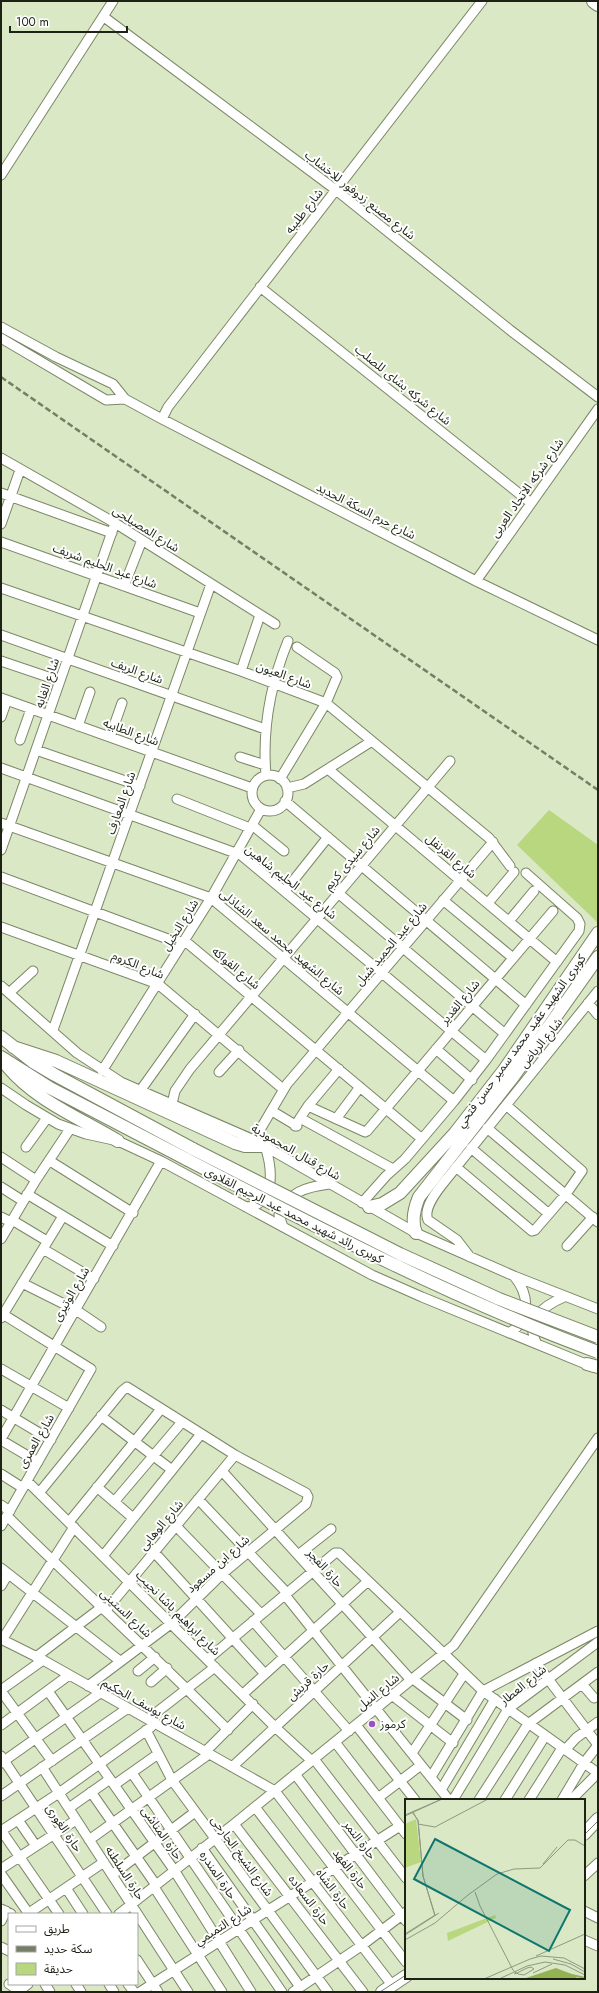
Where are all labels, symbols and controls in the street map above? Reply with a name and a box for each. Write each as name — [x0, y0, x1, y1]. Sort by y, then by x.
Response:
scale bar — [10, 8, 127, 34]
text: 100 m — [16, 13, 49, 31]
street label: شارع مصنع زدوفور للاخشاب — [301, 146, 419, 244]
street label: شارع طليبه — [281, 185, 327, 237]
street label: شارع شركه بشاى للصلب — [351, 340, 455, 430]
street label: شارع شركه الاتحاد العربى — [486, 435, 568, 541]
street label: شارع حرم السكة الحديد — [313, 478, 419, 544]
street label: شارع المصيلحى — [109, 501, 183, 557]
street label: شارع عبد الحليم شريف — [50, 539, 160, 593]
street label: شارع الريف — [108, 653, 166, 689]
street label: شارع الغابه — [30, 656, 64, 710]
street label: شارع العيون — [254, 657, 314, 693]
street label: شارع الطابيه — [100, 714, 162, 750]
street label: شارع المعارف — [102, 769, 140, 837]
street label: شارع سيدى كريم — [320, 822, 384, 894]
street label: شارع القرنفل — [422, 829, 480, 883]
street label: شارع عبد الحليم شاهين — [241, 840, 341, 924]
street label: شارع الشهيد محمد سعد الشاذلى — [216, 884, 348, 1000]
street label: شارع النخيل — [157, 896, 203, 954]
street label: شارع عبد الحميد شبل — [351, 898, 431, 990]
street label: شارع الفواكه — [208, 942, 264, 994]
street label: شارع الكروم — [109, 946, 167, 984]
street label: كوبرى الشهيد عقيد محمد سمير حسن فتحي — [452, 950, 591, 1132]
street label: شارع الغدير — [435, 976, 484, 1029]
street label: شارع الرياض — [515, 1014, 567, 1072]
street label: شارع قنال المحمودية — [248, 1119, 344, 1185]
street label: كوبرى رائد شهيد محمد عبد الرحيم القلاوى — [202, 1162, 387, 1268]
street label: شارع الوتيرى — [48, 1263, 94, 1325]
street label: شارع العمرى — [13, 1411, 59, 1471]
street label: شارع الوهابى — [134, 1496, 188, 1554]
street label: شارع ابن مسعود — [182, 1531, 254, 1597]
street label: حارة الفجر — [302, 1544, 348, 1592]
street label: شارع ابراهيم باشا نجيب — [131, 1566, 225, 1660]
street label: شارع الستينى — [96, 1584, 156, 1642]
street label: حارة قريش — [283, 1657, 333, 1705]
street label: شارع العطار — [495, 1660, 550, 1710]
street label: شارع النيل — [353, 1669, 403, 1715]
street label: شارع يوسف الحكيم — [99, 1673, 189, 1735]
place label: كرموز — [379, 1715, 407, 1733]
marker: كرموز — [367, 1719, 377, 1729]
inset map — [405, 1799, 585, 1979]
street label: حارة الغورى — [41, 1800, 87, 1856]
street label: حارة المناشى — [137, 1803, 187, 1863]
street label: شارع الشيخ الجارحى — [207, 1812, 277, 1900]
street label: حارة النمر — [339, 1816, 381, 1863]
street label: حارة السلطنه — [101, 1842, 149, 1904]
street label: حارة الفهد — [328, 1845, 372, 1893]
street label: حارة المندره — [195, 1847, 241, 1903]
street label: حارة الشاه — [312, 1865, 354, 1913]
street label: حارة السعاده — [284, 1871, 334, 1929]
street label: شارع التميمي — [191, 1900, 255, 1951]
legend — [8, 1913, 138, 1985]
text: طريق — [44, 1920, 70, 1938]
text: سكة حديد — [44, 1940, 92, 1958]
text: حديقة — [44, 1960, 73, 1978]

